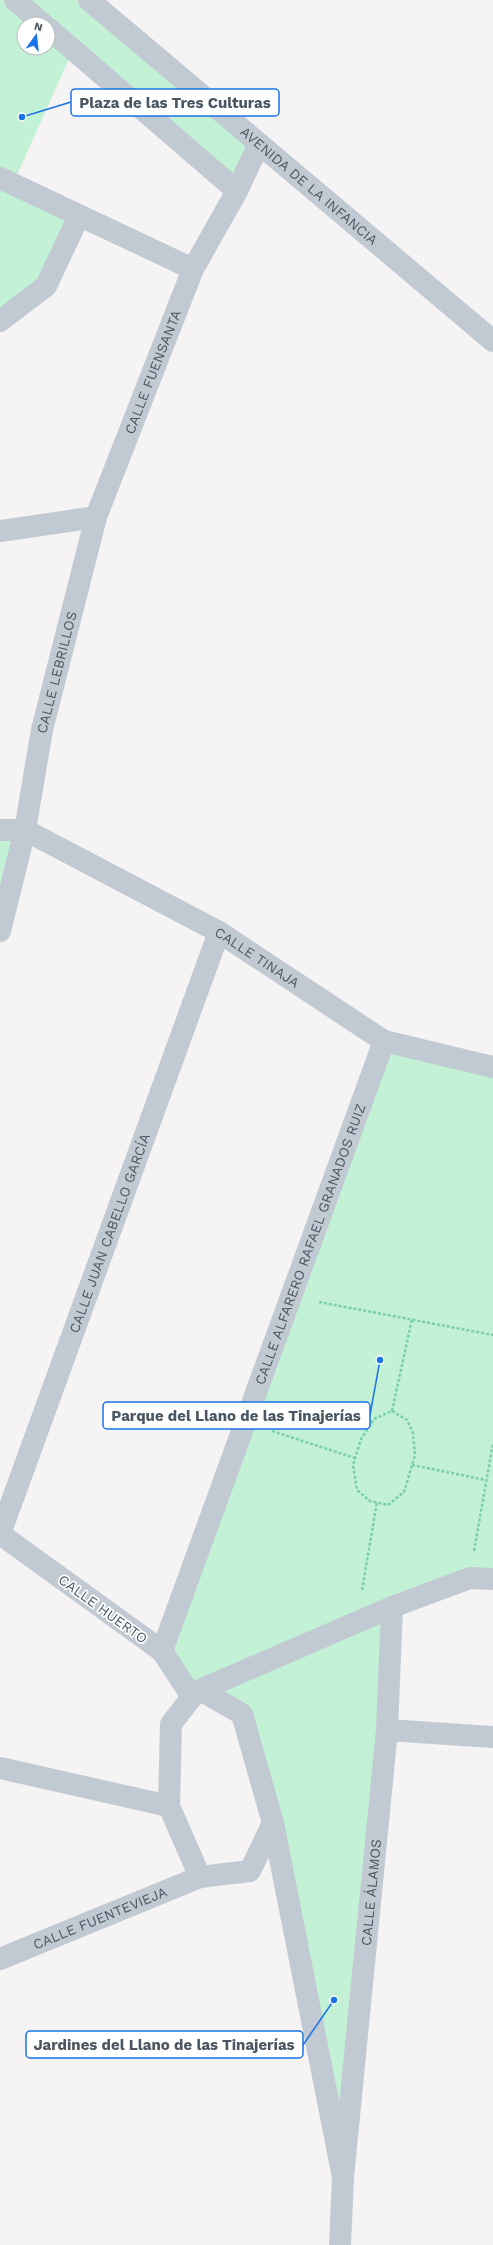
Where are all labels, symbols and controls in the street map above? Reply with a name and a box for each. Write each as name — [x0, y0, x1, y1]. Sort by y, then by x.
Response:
north arrow — [16, 16, 56, 56]
text: N — [33, 19, 44, 34]
callout: Plaza de las Tres Culturas — [71, 89, 279, 116]
text: Plaza de las Tres Culturas — [79, 94, 271, 112]
street label: AVENIDA DE LA INFANCIA — [237, 123, 381, 248]
street label: CALLE FUENSANTA — [121, 308, 184, 436]
street label: CALLE LEBRILLOS — [33, 610, 80, 735]
street label: CALLE TINAJA — [212, 924, 303, 991]
street label: CALLE ALFARERO RAFAEL GRANADOS RUIZ — [252, 1101, 369, 1387]
street label: CALLE JUAN CABELLO GARCÍA — [66, 1131, 153, 1335]
callout: Parque del Llano de las Tinajerías — [103, 1402, 370, 1429]
text: Parque del Llano de las Tinajerías — [111, 1407, 361, 1425]
street label: CALLE HUERTO — [55, 1571, 151, 1647]
street label: CALLE ÁLAMOS — [358, 1838, 384, 1946]
street label: CALLE FUENTEVIEJA — [31, 1883, 169, 1953]
callout: Jardines del Llano de las Tinajerías — [26, 2031, 303, 2058]
text: Jardines del Llano de las Tinajerías — [33, 2036, 295, 2054]

